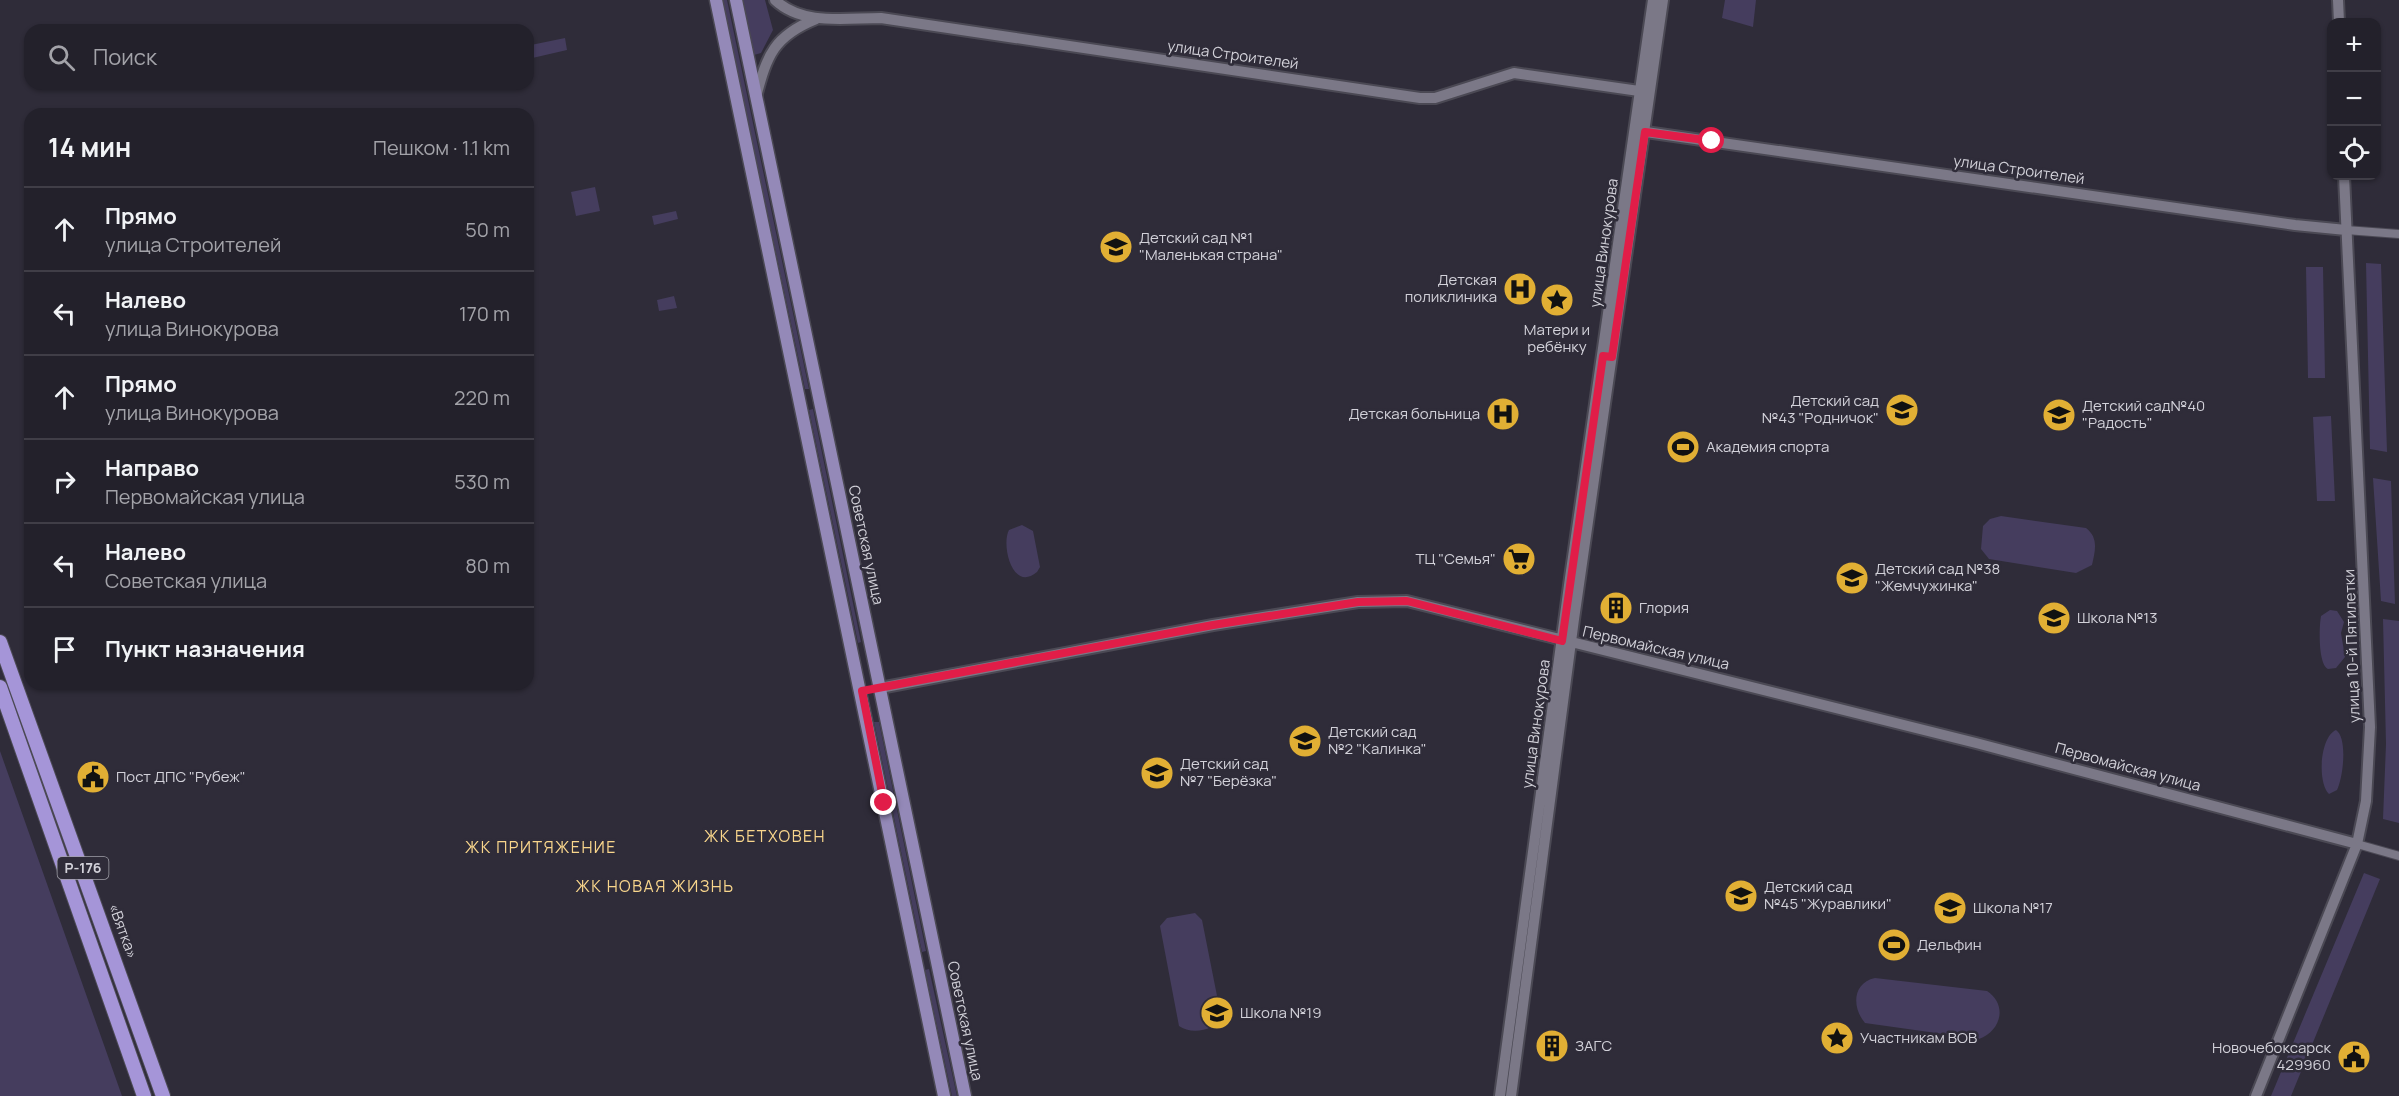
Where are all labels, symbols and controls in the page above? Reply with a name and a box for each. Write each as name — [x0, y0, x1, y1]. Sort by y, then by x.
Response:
map controls — [2327, 18, 2381, 180]
button: + — [2327, 18, 2381, 72]
search box — [24, 24, 534, 90]
street label: улица Строителей — [1166, 35, 1300, 74]
icon: search — [45, 41, 78, 74]
text: Поиск — [93, 42, 157, 72]
button: − — [2327, 72, 2381, 126]
button: locate — [2327, 126, 2381, 180]
route start — [1698, 127, 1724, 153]
text: 14 мин — [48, 129, 131, 165]
text: Пешком · 1.1 km — [373, 134, 510, 161]
street label: улица Строителей — [1952, 150, 2086, 189]
street label: улица Винокурова — [1584, 177, 1623, 309]
text: Прямо — [105, 201, 177, 231]
icon: ahead — [48, 213, 81, 246]
text: 50 m — [465, 216, 510, 243]
place label: Детский сад №1 "Маленькая страна" — [1139, 227, 1283, 265]
school or university icon: Детский сад №1 "Маленькая страна" — [1098, 229, 1134, 265]
text: улица Строителей — [105, 231, 281, 258]
place label: Детская поликлиника — [1405, 269, 1497, 307]
hospital icon: Детская поликлиника — [1502, 271, 1538, 307]
place icon: Матери и ребёнку — [1539, 282, 1575, 318]
text: Налево — [105, 285, 186, 315]
icon: left — [48, 297, 81, 330]
text: 170 m — [459, 300, 510, 327]
text: улица Винокурова — [105, 315, 279, 342]
place label: Матери и ребёнку — [1524, 319, 1590, 357]
text: Прямо — [105, 369, 177, 399]
icon: ahead — [48, 381, 81, 414]
text: 220 m — [454, 384, 510, 411]
place label: Детский сад №43 "Родничок" — [1762, 390, 1879, 428]
school or university icon: Детский сад №43 "Родничок" — [1884, 392, 1920, 428]
place label: Детский сад№40 "Радость" — [2082, 395, 2205, 433]
hospital icon: Детская больница — [1485, 396, 1521, 432]
school or university icon: Детский сад№40 "Радость" — [2041, 397, 2077, 433]
text: улица Винокурова — [105, 399, 279, 426]
place label: Детская больница — [1348, 403, 1480, 424]
sports icon: Академия спорта — [1665, 429, 1701, 465]
place label: Академия спорта — [1706, 436, 1829, 457]
text: Направо — [105, 453, 199, 483]
icon: right — [48, 465, 81, 498]
text: 530 m — [454, 468, 510, 495]
text: Первомайская улица — [105, 483, 305, 510]
street label: Советская улица — [844, 483, 889, 607]
text: Налево — [105, 537, 186, 567]
supermarket icon: ТЦ "Семья" — [1501, 541, 1537, 577]
place label: ТЦ "Семья" — [1416, 548, 1496, 569]
icon: left — [48, 549, 81, 582]
text: 80 m — [465, 552, 510, 579]
place label: Детский сад №38 "Жемчужинка" — [1875, 558, 2000, 596]
school or university icon: Детский сад №38 "Жемчужинка" — [1834, 560, 1870, 596]
text: Советская улица — [105, 567, 267, 594]
street label: улица 10-й Пятилетки — [2338, 569, 2365, 723]
building icon: Глория — [1598, 590, 1634, 626]
place label: Глория — [1639, 597, 1689, 618]
school or university icon: Школа №13 — [2036, 600, 2072, 636]
place label: Школа №13 — [2077, 607, 2157, 628]
street label: Первомайская улица — [1581, 620, 1732, 675]
icon: arrive — [48, 633, 81, 666]
text: Пункт назначения — [105, 634, 305, 664]
street label: улица Винокурова — [1516, 658, 1555, 790]
place label: Детский сад №2 "Калинка" — [1328, 721, 1427, 759]
school or university icon: Детский сад №2 "Калинка" — [1287, 723, 1323, 759]
street label: Первомайская улица — [2053, 737, 2203, 796]
place label: Детский сад №7 "Берёзка" — [1180, 753, 1277, 791]
school or university icon: Детский сад №7 "Берёзка" — [1139, 755, 1175, 791]
public building icon: Пост ДПС "Рубеж" — [75, 759, 111, 795]
place label: Пост ДПС "Рубеж" — [116, 766, 246, 787]
route end — [870, 789, 896, 815]
district label: ЖК БЕТХОВЕН — [704, 825, 826, 847]
district label: ЖК ПРИТЯЖЕНИЕ — [465, 836, 617, 858]
road number: Р-176 — [58, 857, 109, 879]
district label: ЖК НОВАЯ ЖИЗНЬ — [576, 875, 734, 897]
place label: Детский сад №45 "Журавлики" — [1764, 876, 1892, 914]
school or university icon: Детский сад №45 "Журавлики" — [1723, 878, 1759, 914]
school or university icon: Школа №17 — [1932, 890, 1968, 926]
place label: Школа №17 — [1973, 897, 2053, 918]
street label: «Вятка» — [104, 900, 143, 961]
sports icon: Дельфин — [1876, 927, 1912, 963]
place label: Дельфин — [1917, 934, 1982, 955]
street label: Советская улица — [943, 959, 988, 1083]
school or university icon: Школа №19 — [1199, 995, 1235, 1031]
place label: Школа №19 — [1240, 1002, 1321, 1023]
place icon: Участникам ВОВ — [1819, 1020, 1855, 1056]
place label: Участникам ВОВ — [1860, 1027, 1977, 1048]
building icon: ЗАГС — [1534, 1028, 1570, 1064]
place label: ЗАГС — [1575, 1035, 1612, 1056]
place label: Новочебоксарск 429960 — [2212, 1037, 2332, 1075]
public building icon: Новочебоксарск 429960 — [2336, 1039, 2372, 1075]

